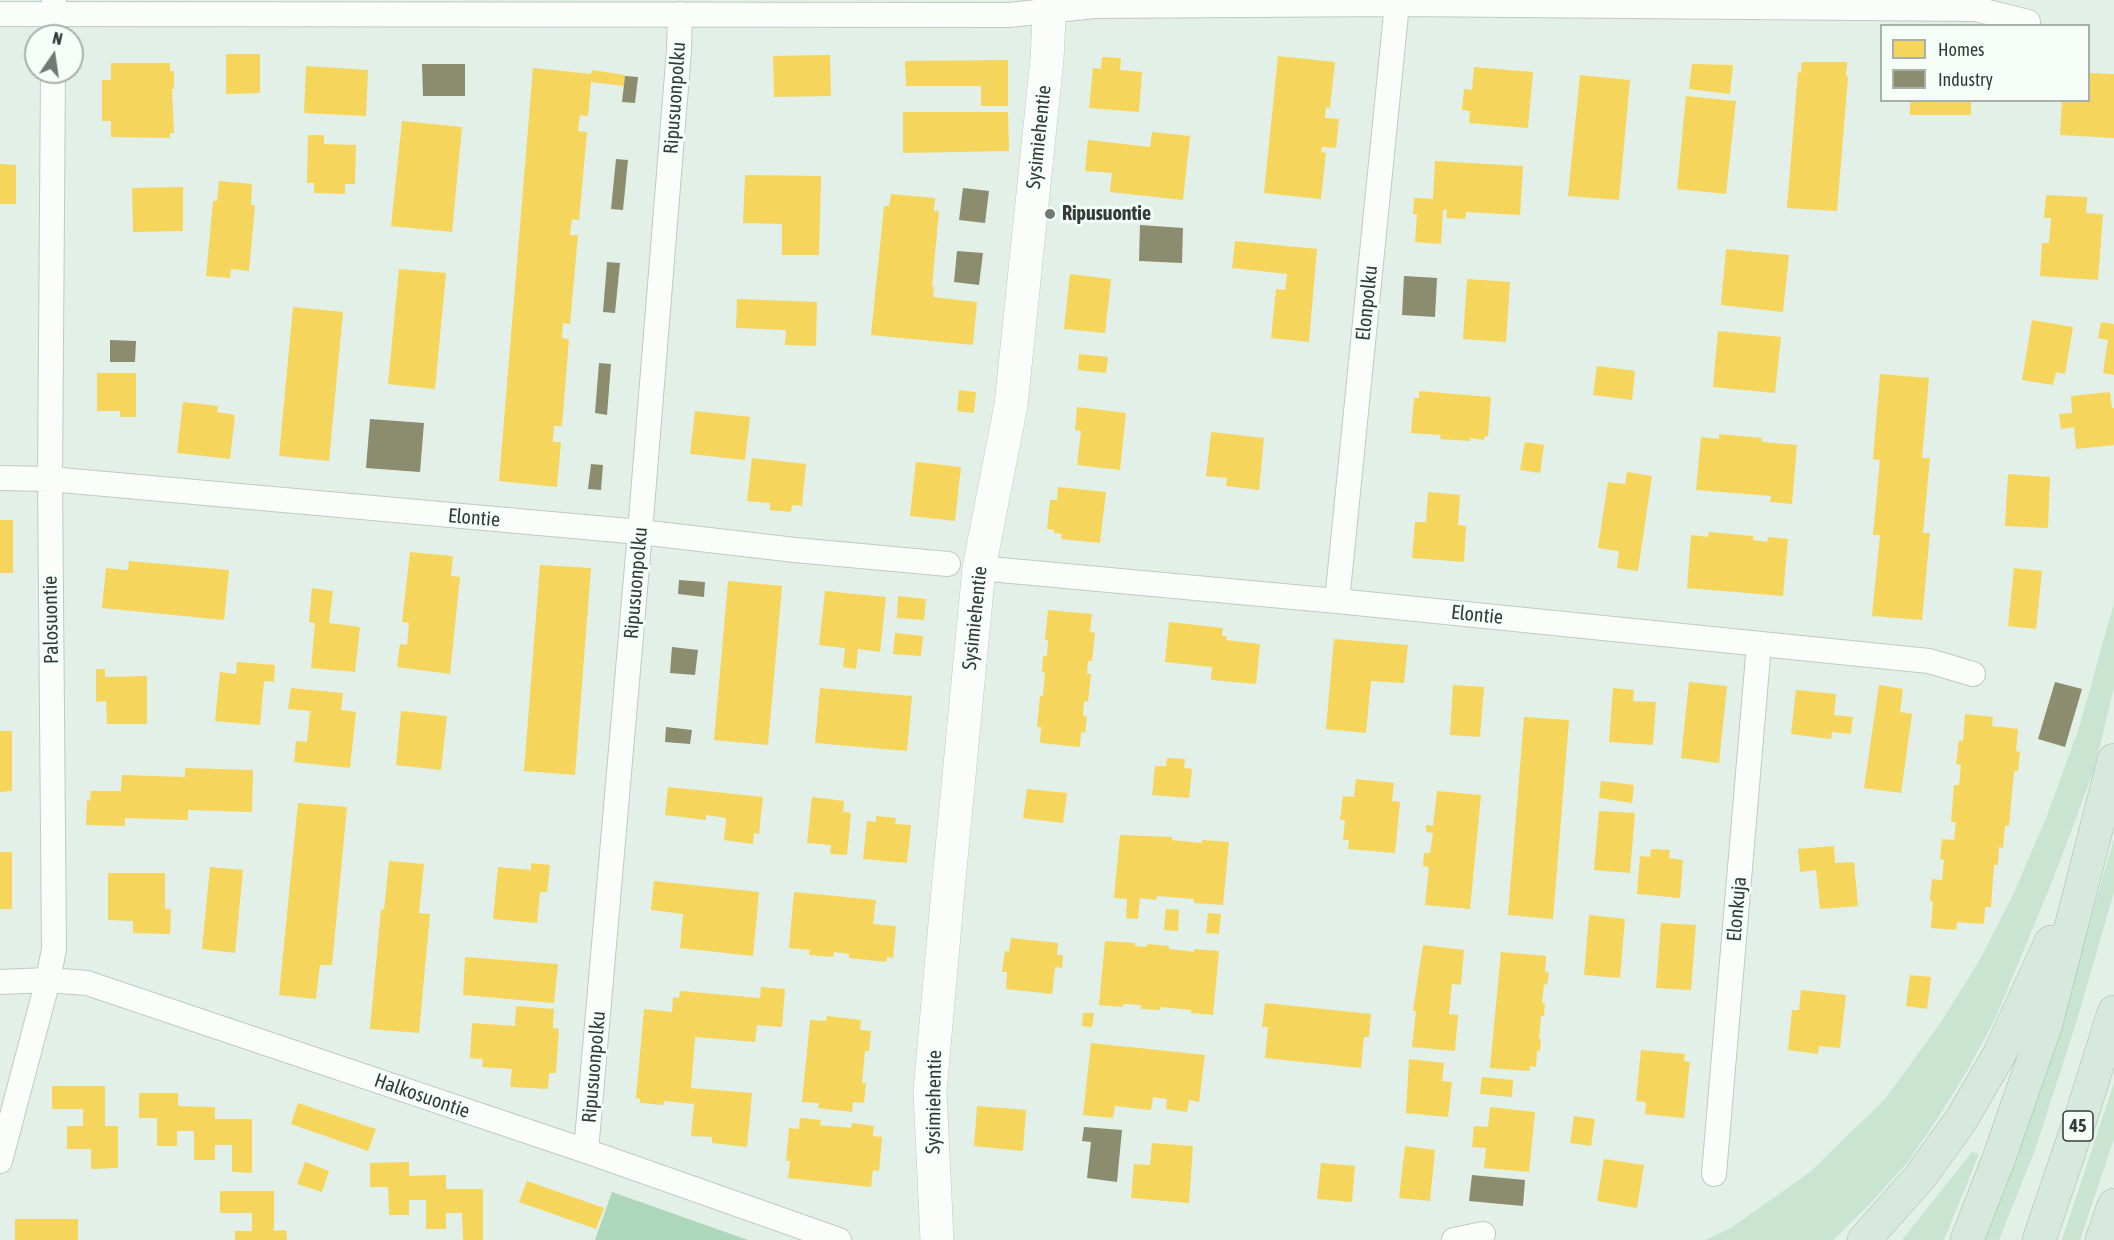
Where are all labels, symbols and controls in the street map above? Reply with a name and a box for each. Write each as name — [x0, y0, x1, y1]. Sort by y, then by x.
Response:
north arrow — [24, 24, 84, 84]
legend — [1880, 24, 2090, 102]
text: N — [51, 29, 64, 48]
text: Homes — [1938, 39, 1984, 60]
street label: Ripusuonpolku — [659, 41, 691, 155]
text: Industry — [1938, 69, 1993, 90]
street label: Sysimiehentie — [1022, 84, 1056, 190]
place label: Ripusuontie — [1062, 202, 1151, 226]
marker: Ripusuontie — [1043, 207, 1057, 221]
street label: Elonpolku — [1351, 264, 1383, 342]
street label: Elontie — [447, 504, 501, 532]
street label: Ripusuonpolku — [619, 526, 653, 640]
street label: Sysimiehentie — [958, 565, 992, 671]
street label: Palosuontie — [38, 576, 64, 664]
street label: Elontie — [1450, 600, 1504, 630]
street label: Elonkuja — [1722, 876, 1752, 942]
street label: Ripusuonpolku — [577, 1010, 611, 1124]
street label: Sysimiehentie — [921, 1050, 947, 1154]
street label: Halkosuontie — [371, 1068, 473, 1124]
road number: 45 — [2063, 1111, 2093, 1141]

